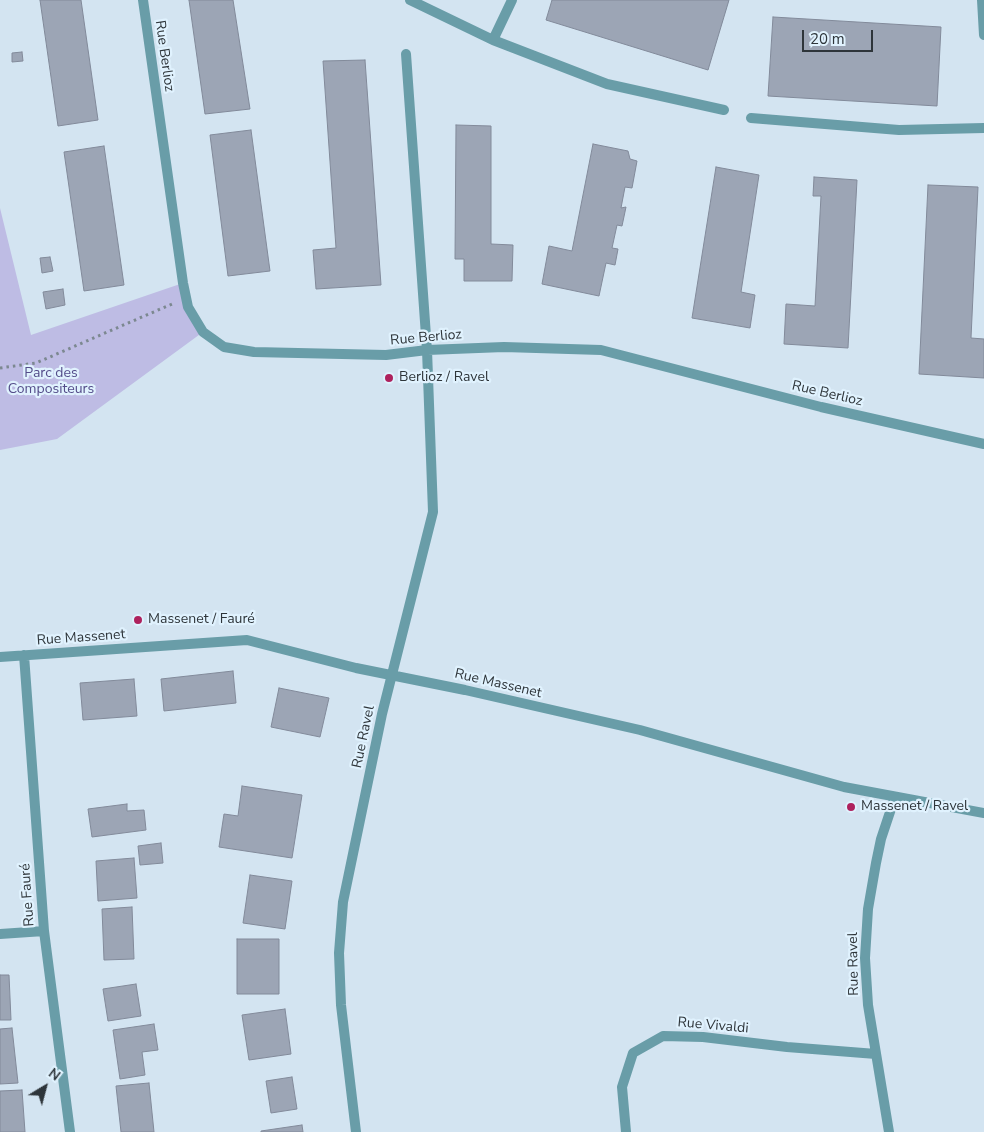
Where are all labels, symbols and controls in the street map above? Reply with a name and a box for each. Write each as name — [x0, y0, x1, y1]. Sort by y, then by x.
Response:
street label: Rue Berlioz — [151, 19, 177, 93]
scale bar — [804, 20, 875, 52]
text: 20 m — [810, 29, 845, 49]
street label: Rue Berlioz — [390, 327, 462, 349]
park label: Parc des Compositeurs — [8, 366, 94, 398]
place label: Berlioz / Ravel — [399, 370, 489, 386]
marker: Berlioz / Ravel — [383, 372, 395, 384]
street label: Rue Berlioz — [790, 378, 864, 410]
place label: Massenet / Fauré — [148, 612, 255, 628]
marker: Massenet / Fauré — [132, 614, 144, 626]
street label: Rue Massenet — [36, 627, 126, 649]
street label: Rue Massenet — [453, 666, 543, 702]
street label: Rue Ravel — [349, 704, 379, 770]
place label: Massenet / Ravel — [861, 799, 968, 815]
marker: Massenet / Ravel — [845, 801, 857, 813]
street label: Rue Fauré — [17, 863, 39, 927]
street label: Rue Ravel — [845, 932, 863, 996]
street label: Rue Vivaldi — [677, 1015, 749, 1037]
north arrow — [20, 1062, 70, 1112]
text: N — [44, 1064, 64, 1085]

